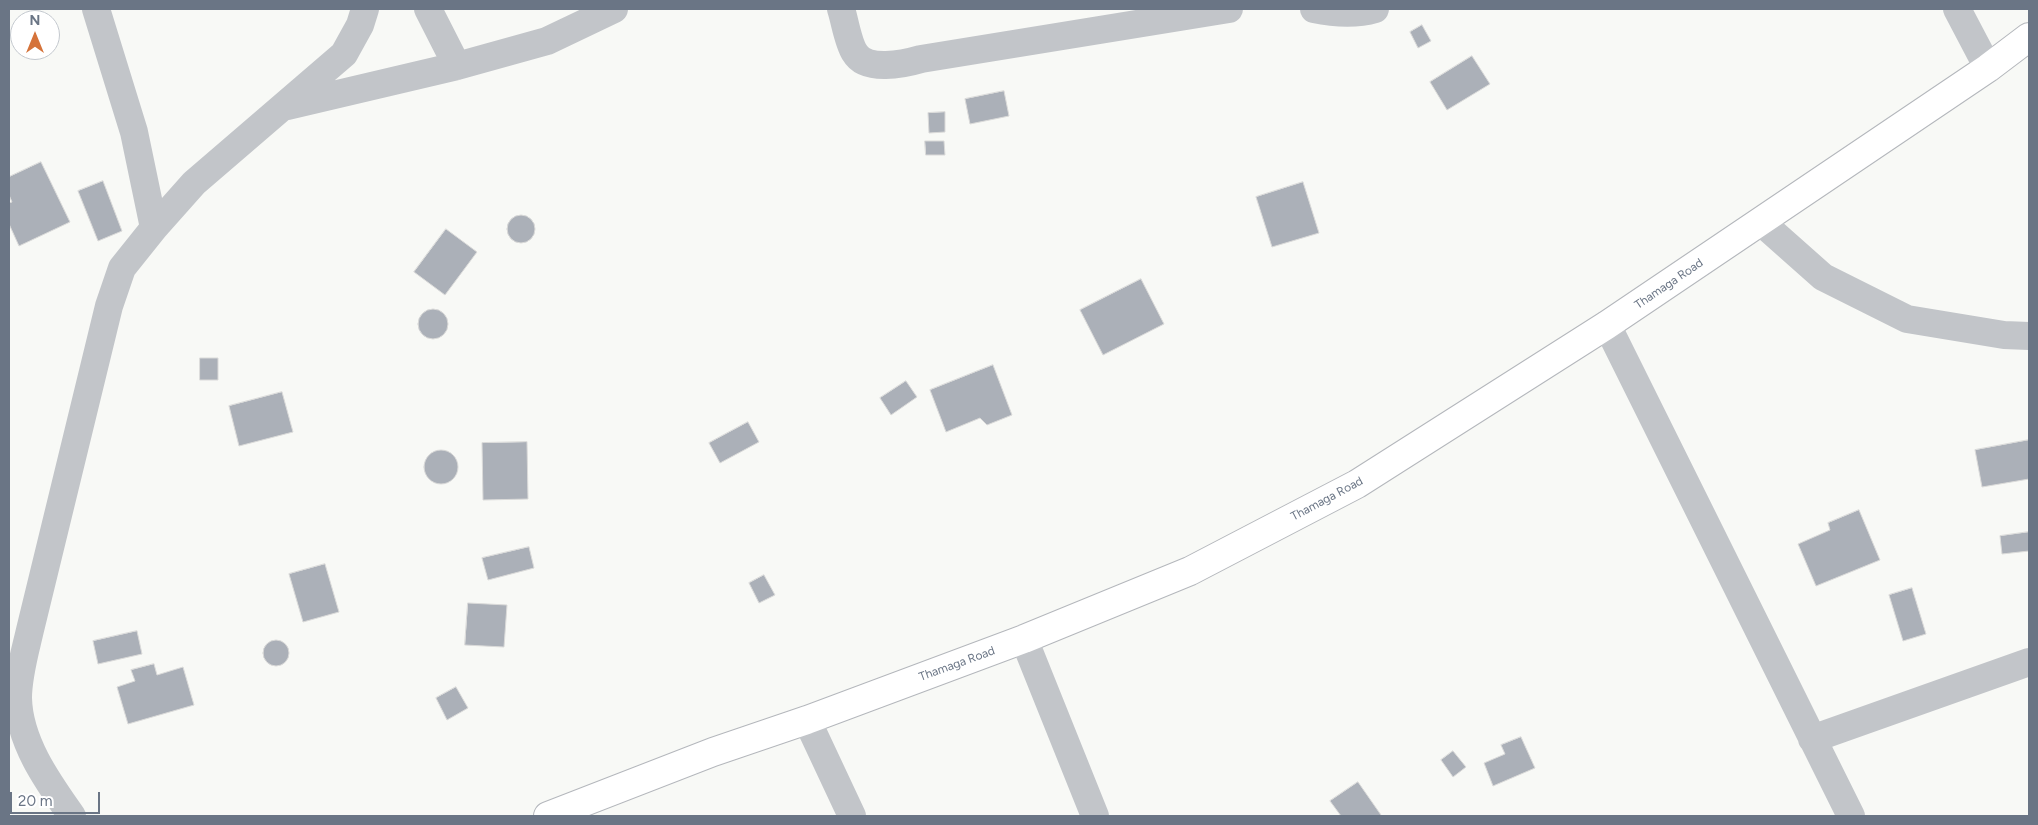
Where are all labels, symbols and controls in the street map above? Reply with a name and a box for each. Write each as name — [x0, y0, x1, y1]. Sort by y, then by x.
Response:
north arrow — [10, 10, 60, 60]
text: N — [30, 12, 40, 29]
street label: Thamaga Road — [1632, 256, 1706, 312]
street label: Thamaga Road — [1289, 474, 1365, 524]
street label: Thamaga Road — [917, 644, 997, 684]
scale bar — [12, 782, 102, 814]
text: 20 m — [18, 792, 52, 810]

